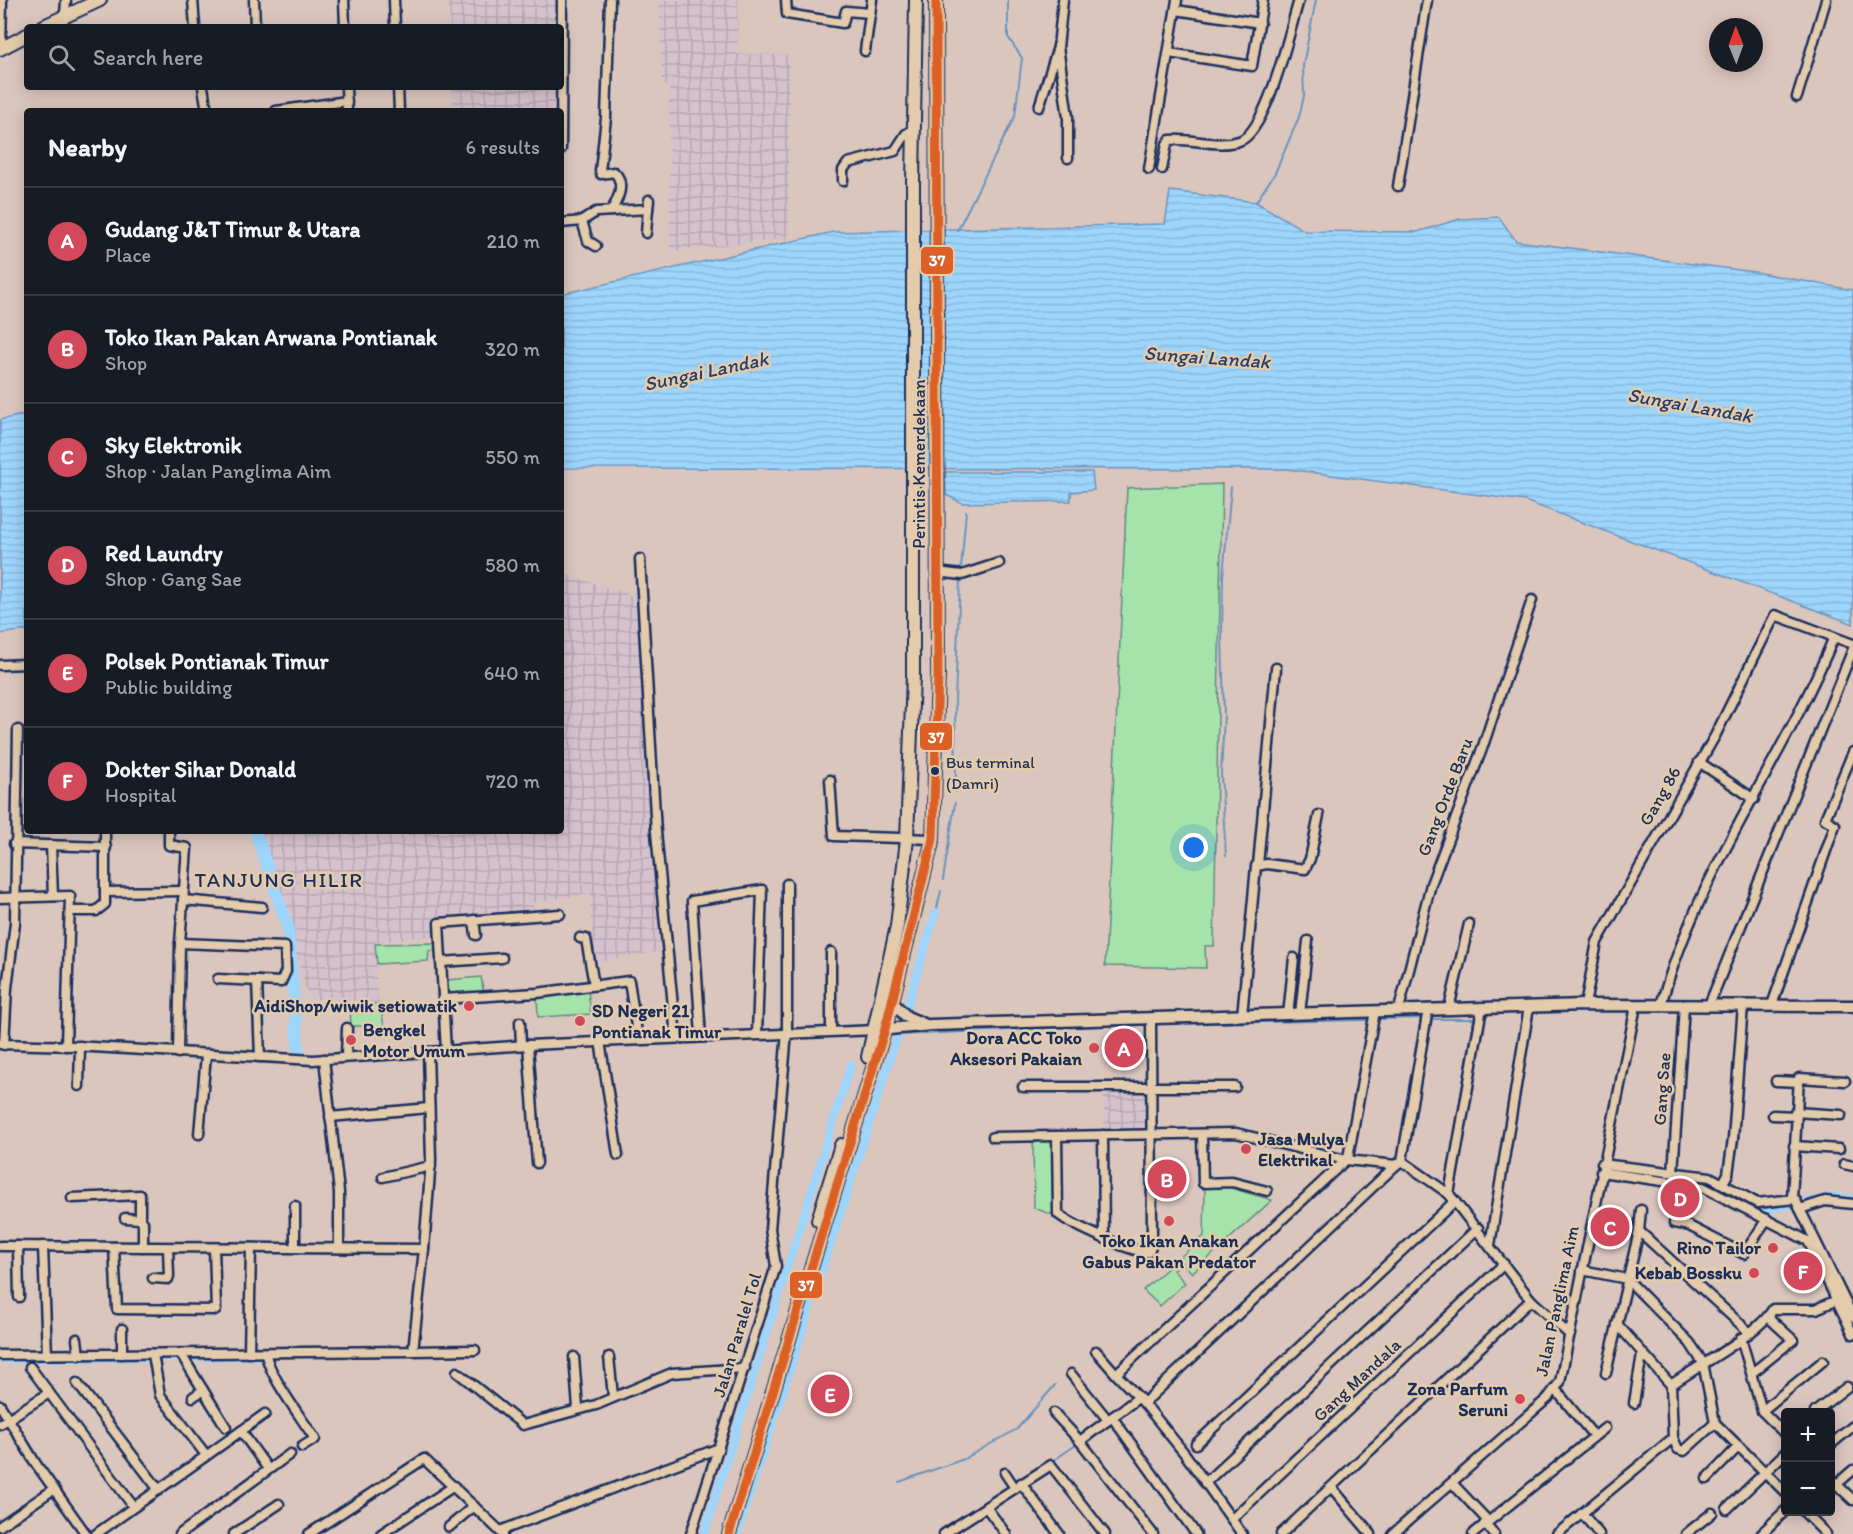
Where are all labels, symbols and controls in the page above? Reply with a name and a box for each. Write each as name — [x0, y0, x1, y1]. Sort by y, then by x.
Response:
north arrow — [1709, 18, 1763, 72]
search box — [24, 24, 564, 90]
icon: search — [45, 41, 78, 74]
text: Search here — [93, 44, 203, 71]
text: Nearby — [48, 131, 127, 163]
text: 6 results — [466, 135, 540, 159]
text: Gudang J&T Timur & Utara — [105, 216, 360, 243]
text: A — [61, 229, 74, 253]
text: 210 m — [487, 229, 540, 253]
text: Place — [105, 243, 151, 267]
line badge: 37 — [920, 246, 954, 275]
text: 37 — [929, 251, 945, 270]
text: Toko Ikan Pakan Arwana Pontianak — [105, 324, 437, 351]
text: B — [61, 337, 74, 361]
text: 320 m — [485, 337, 540, 361]
water label: Sungai Landak — [1143, 341, 1273, 373]
water label: Sungai Landak — [642, 346, 772, 396]
text: Shop — [105, 351, 147, 375]
street label: Perintis Kemerdekaan — [908, 379, 930, 549]
water label: Sungai Landak — [1626, 382, 1756, 428]
text: Sky Elektronik — [105, 432, 242, 459]
text: C — [61, 445, 74, 469]
text: 550 m — [485, 445, 540, 469]
text: Shop · Jalan Panglima Aim — [105, 459, 331, 483]
text: Red Laundry — [105, 540, 223, 567]
text: D — [61, 553, 74, 577]
text: 580 m — [485, 553, 540, 577]
text: Shop · Gang Sae — [105, 567, 242, 591]
text: Polsek Pontianak Timur — [105, 648, 328, 675]
text: E — [62, 661, 73, 685]
text: 640 m — [484, 661, 540, 685]
text: Public building — [105, 675, 232, 699]
line badge: 37 — [919, 722, 953, 751]
text: 37 — [928, 728, 944, 747]
street label: Gang Orde Baru — [1412, 735, 1478, 859]
place label: Bus terminal (Damri) — [946, 753, 1035, 793]
text: Dokter Sihar Donald — [105, 756, 296, 783]
street label: Gang 86 — [1634, 763, 1686, 829]
marker: Bus terminal (Damri) — [929, 765, 941, 777]
text: F — [62, 769, 73, 793]
text: 720 m — [486, 769, 540, 793]
text: Hospital — [105, 783, 177, 807]
your location — [1179, 833, 1208, 862]
district label: TANJUNG HILIR — [195, 867, 363, 892]
place label: AidiShop/wiwik setiowatik — [253, 995, 458, 1017]
marker: AidiShop/wiwik setiowatik — [462, 999, 476, 1013]
place label: SD Negeri 21 Pontianak Timur — [592, 1000, 722, 1043]
marker: SD Negeri 21 Pontianak Timur — [573, 1014, 587, 1028]
place label: Bengkel Motor Umum — [363, 1019, 466, 1062]
pin: A — [1104, 1026, 1144, 1070]
place label: Dora ACC Toko Aksesori Pakaian — [949, 1027, 1083, 1070]
marker: Bengkel Motor Umum — [344, 1033, 358, 1047]
marker: Dora ACC Toko Aksesori Pakaian — [1087, 1041, 1101, 1055]
street label: Gang Sae — [1648, 1052, 1676, 1126]
place label: Jasa Mulya Elektrikal — [1257, 1128, 1345, 1171]
marker: Jasa Mulya Elektrikal — [1239, 1142, 1253, 1156]
pin: B — [1148, 1156, 1186, 1202]
pin: D — [1660, 1176, 1700, 1220]
pin: C — [1590, 1204, 1630, 1250]
marker: Toko Ikan Anakan Gabus Pakan Predator — [1162, 1214, 1176, 1228]
street label: Jalan Panglima Aim — [1530, 1224, 1584, 1378]
place label: Toko Ikan Anakan Gabus Pakan Predator — [1082, 1230, 1257, 1273]
place label: Rino Tailor — [1677, 1237, 1762, 1259]
marker: Rino Tailor — [1766, 1241, 1780, 1255]
pin: F — [1784, 1248, 1822, 1294]
place label: Kebab Bossku — [1635, 1262, 1742, 1284]
marker: Kebab Bossku — [1747, 1266, 1761, 1280]
street label: Jalan Paralel Tol — [708, 1270, 766, 1400]
line badge: 37 — [789, 1271, 823, 1299]
text: 37 — [798, 1276, 814, 1295]
street label: Gang Mandala — [1308, 1333, 1406, 1426]
pin: E — [810, 1372, 850, 1416]
place label: Zona Parfum Seruni — [1407, 1378, 1509, 1421]
marker: Zona Parfum Seruni — [1513, 1392, 1527, 1406]
map controls — [1781, 1408, 1835, 1516]
button: + — [1781, 1408, 1835, 1462]
button: − — [1781, 1462, 1835, 1516]

